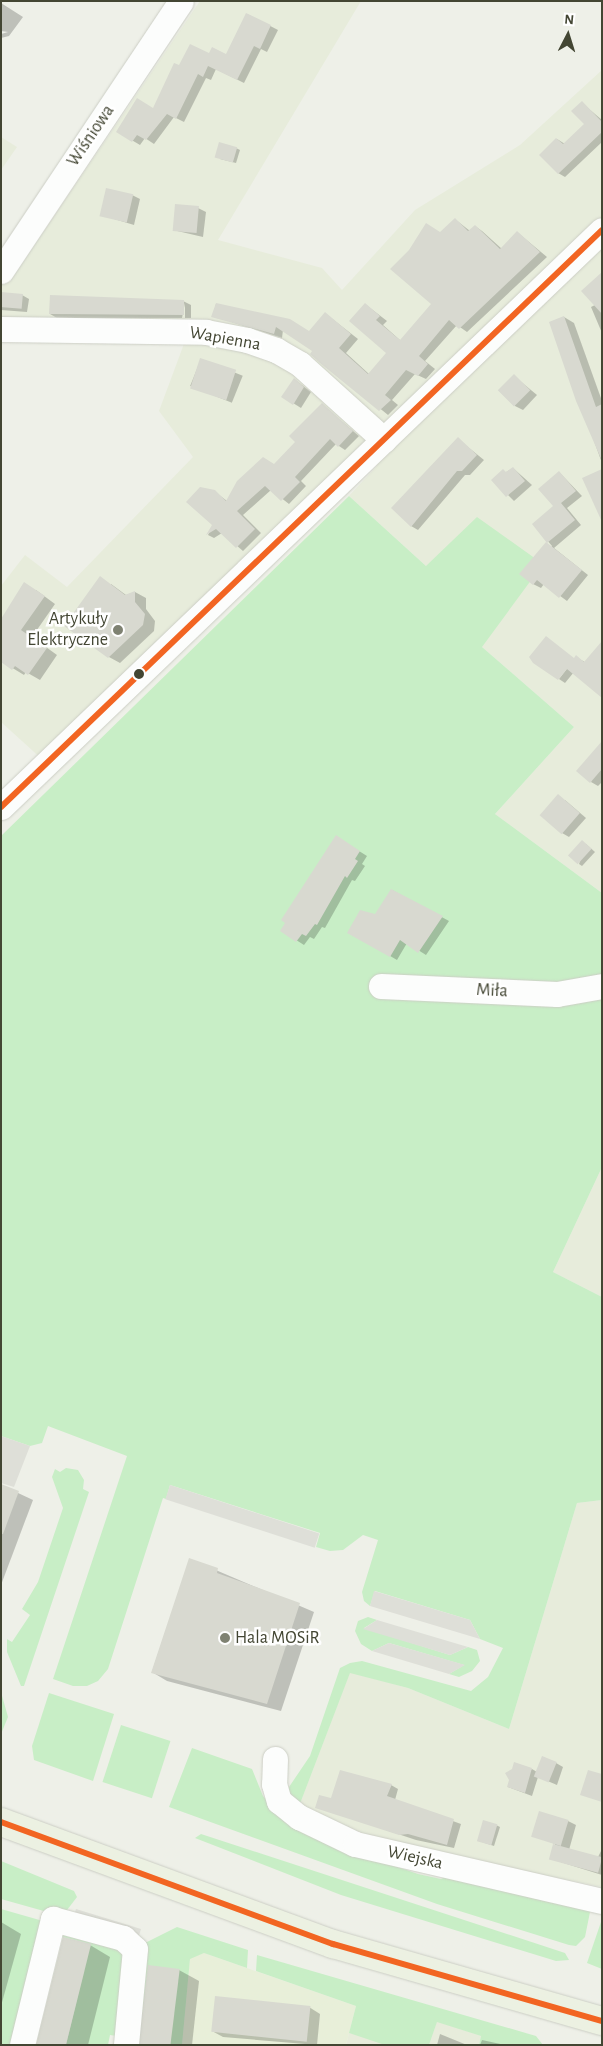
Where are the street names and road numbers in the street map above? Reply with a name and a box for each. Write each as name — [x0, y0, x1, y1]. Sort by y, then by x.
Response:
street label: Wiśniowa — [63, 101, 119, 171]
street label: Wapienna — [188, 322, 262, 356]
street label: Miła — [476, 979, 508, 1003]
street label: Wiejska — [385, 1841, 445, 1875]

